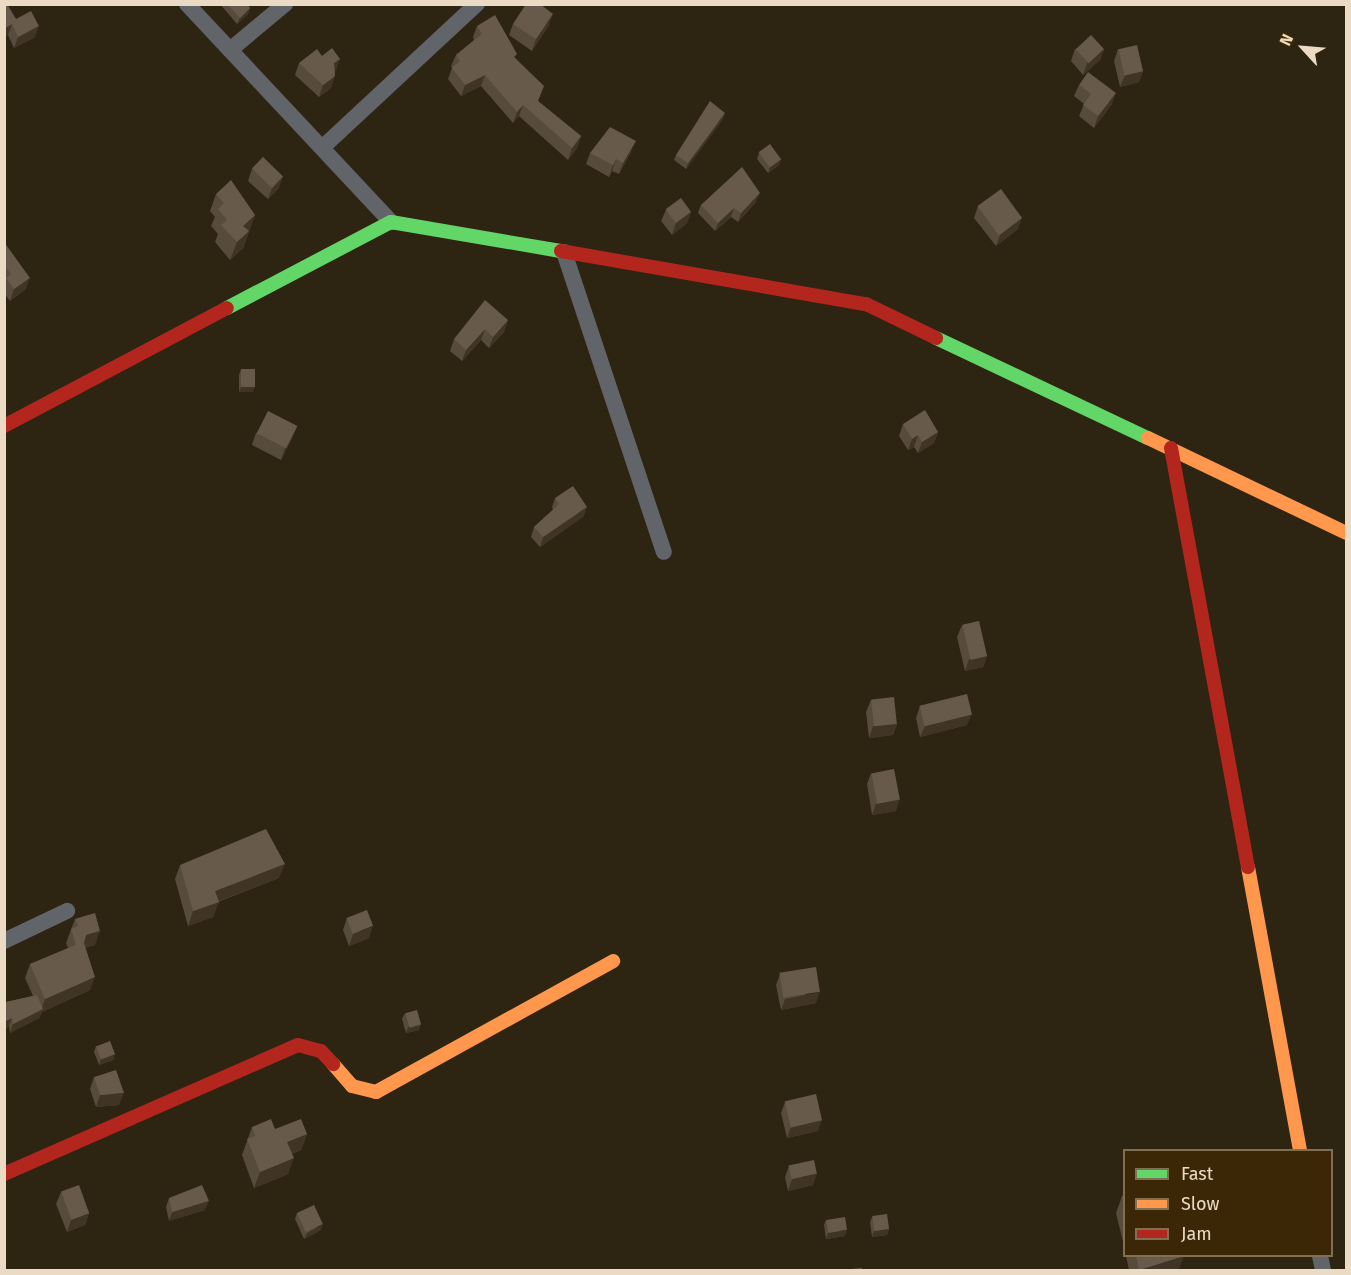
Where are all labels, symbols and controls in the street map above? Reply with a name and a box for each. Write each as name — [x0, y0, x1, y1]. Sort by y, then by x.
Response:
north arrow — [1273, 18, 1333, 78]
text: N — [1276, 31, 1297, 49]
legend — [1123, 1149, 1333, 1257]
text: Fast — [1181, 1163, 1213, 1185]
text: Slow — [1181, 1193, 1219, 1215]
text: Jam — [1181, 1223, 1212, 1245]

